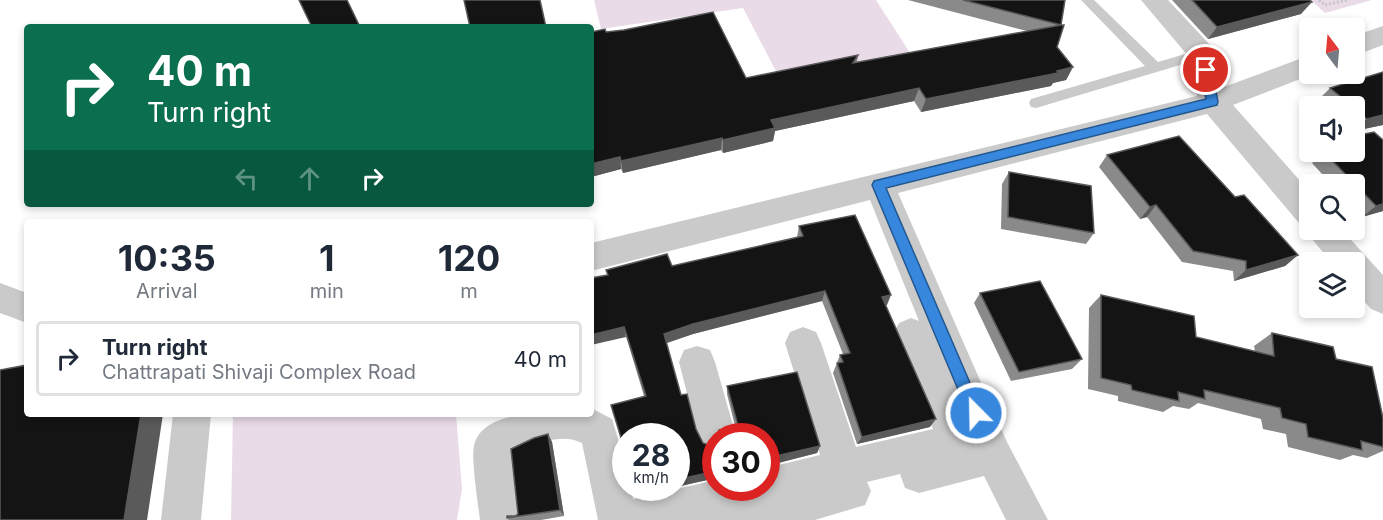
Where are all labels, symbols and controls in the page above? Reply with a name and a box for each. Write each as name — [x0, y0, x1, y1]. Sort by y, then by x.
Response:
north arrow — [1299, 18, 1365, 84]
map controls — [1299, 18, 1365, 318]
pin — [1180, 44, 1231, 95]
text: 40 m — [147, 45, 252, 96]
icon: right — [48, 48, 126, 126]
icon: arrive — [1189, 53, 1222, 86]
text: Turn right — [147, 96, 271, 129]
button: sound — [1299, 96, 1365, 162]
icon: left — [230, 162, 263, 195]
icon: ahead — [293, 162, 326, 195]
icon: right — [356, 162, 389, 195]
button: search — [1299, 174, 1365, 240]
text: 10:35 — [118, 236, 216, 280]
text: 1 — [319, 236, 335, 280]
text: 120 — [438, 236, 500, 280]
button: layers — [1299, 252, 1365, 318]
text: Arrival — [136, 279, 198, 303]
text: min — [310, 279, 344, 303]
text: m — [460, 279, 478, 303]
text: Turn right — [102, 334, 208, 360]
icon: right — [51, 342, 84, 375]
text: 40 m — [513, 346, 567, 372]
text: Chattrapati Shivaji Complex Road — [102, 360, 416, 384]
position arrow — [944, 381, 1008, 445]
speed limit sign: 30 — [702, 423, 780, 501]
text: 28 — [632, 437, 670, 473]
text: km/h — [633, 468, 669, 487]

